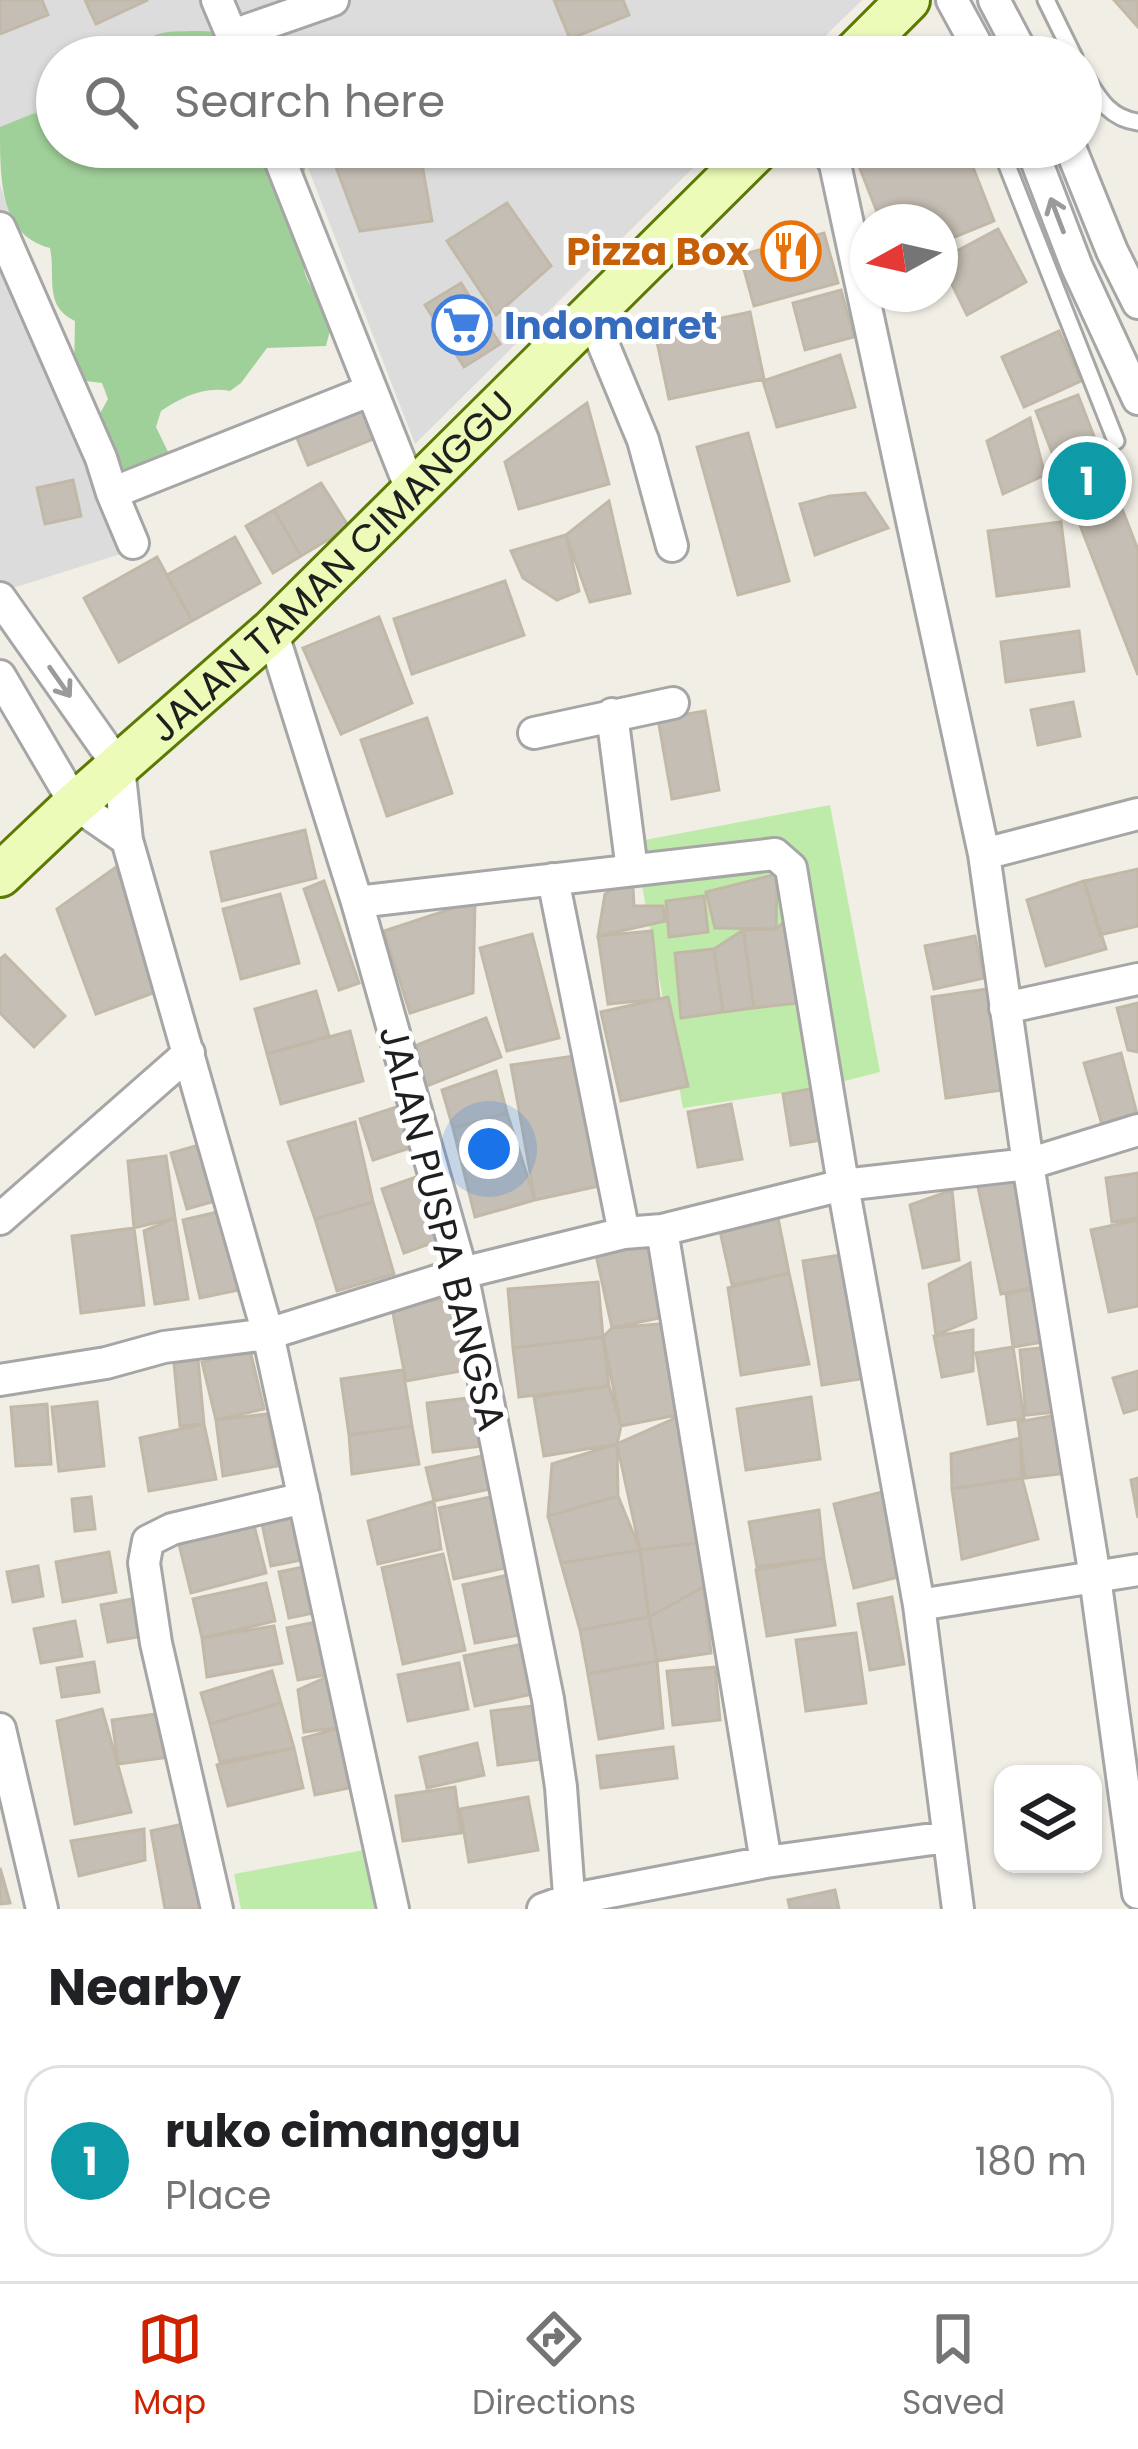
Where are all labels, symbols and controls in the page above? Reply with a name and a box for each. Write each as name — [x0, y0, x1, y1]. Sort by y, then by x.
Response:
search box — [36, 36, 1102, 168]
icon: search — [78, 69, 144, 135]
text: Search here — [174, 70, 445, 133]
one-way arrow — [1044, 197, 1066, 234]
north arrow — [850, 204, 958, 312]
restaurant icon: Pizza Box — [760, 220, 822, 282]
place label: Pizza Box — [566, 224, 749, 279]
supermarket icon: Indomaret — [431, 294, 493, 356]
place label: Indomaret — [504, 298, 717, 353]
street label: JALAN TAMAN CIMANGGU — [137, 379, 527, 755]
pin: 1 — [1048, 436, 1126, 526]
one-way arrow — [47, 665, 72, 698]
street label: JALAN PUSPA BANGSA — [365, 1020, 520, 1437]
your location — [459, 1119, 519, 1179]
map controls — [994, 1765, 1102, 1873]
button: layers — [994, 1765, 1102, 1873]
text: Nearby — [48, 1951, 241, 2023]
text: ruko cimanggu — [165, 2100, 521, 2163]
text: 1 — [83, 2134, 97, 2189]
text: 180 m — [975, 2134, 1087, 2189]
text: Place — [165, 2168, 271, 2223]
tab: Map — [133, 2306, 206, 2428]
tab: Directions — [472, 2306, 636, 2428]
tab: Saved — [902, 2306, 1005, 2428]

